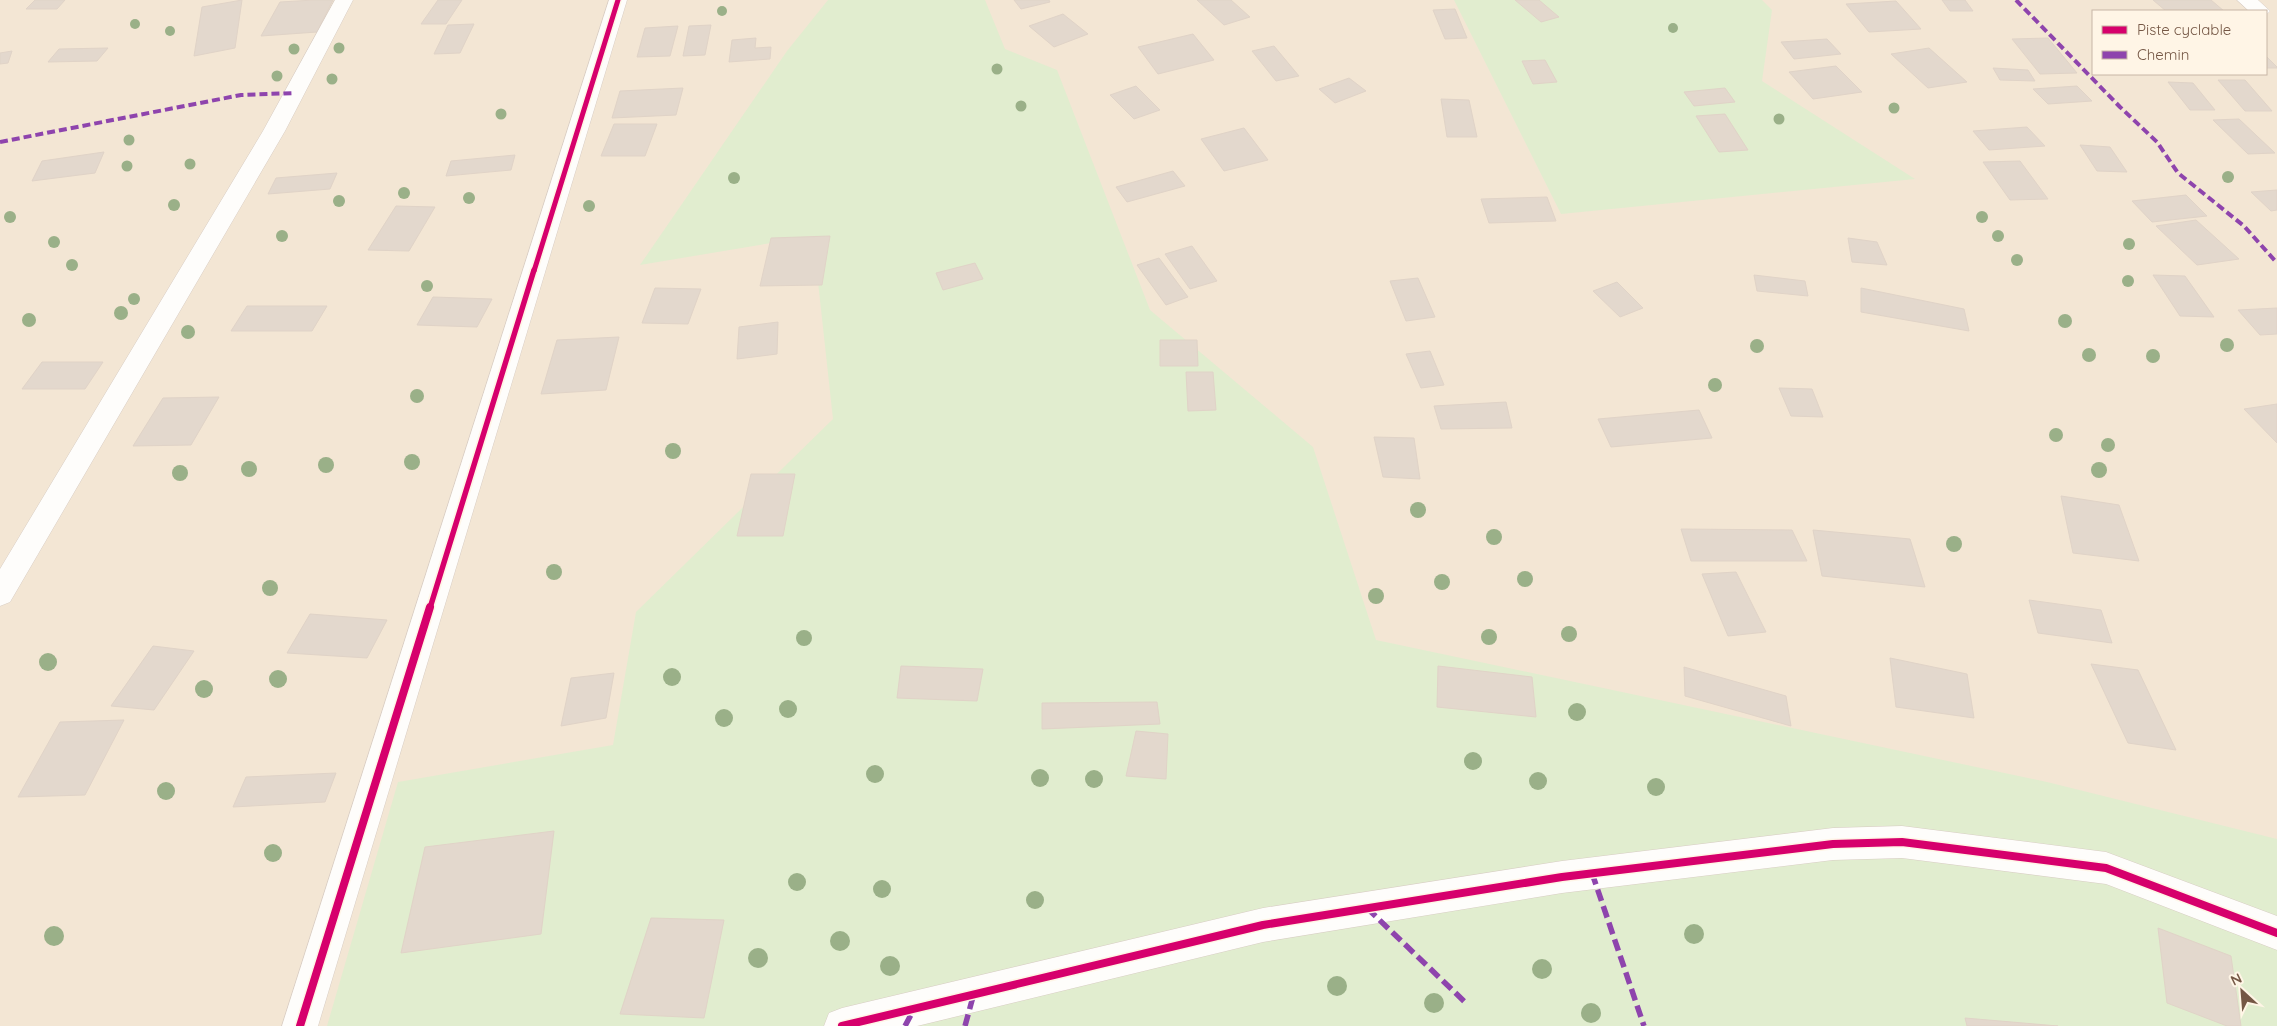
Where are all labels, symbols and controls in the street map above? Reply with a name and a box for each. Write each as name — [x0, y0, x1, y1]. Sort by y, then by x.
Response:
legend — [2092, 10, 2267, 75]
text: Piste cyclable — [2137, 20, 2231, 39]
text: Chemin — [2137, 45, 2189, 64]
north arrow — [2217, 966, 2267, 1016]
text: N — [2228, 969, 2245, 990]

